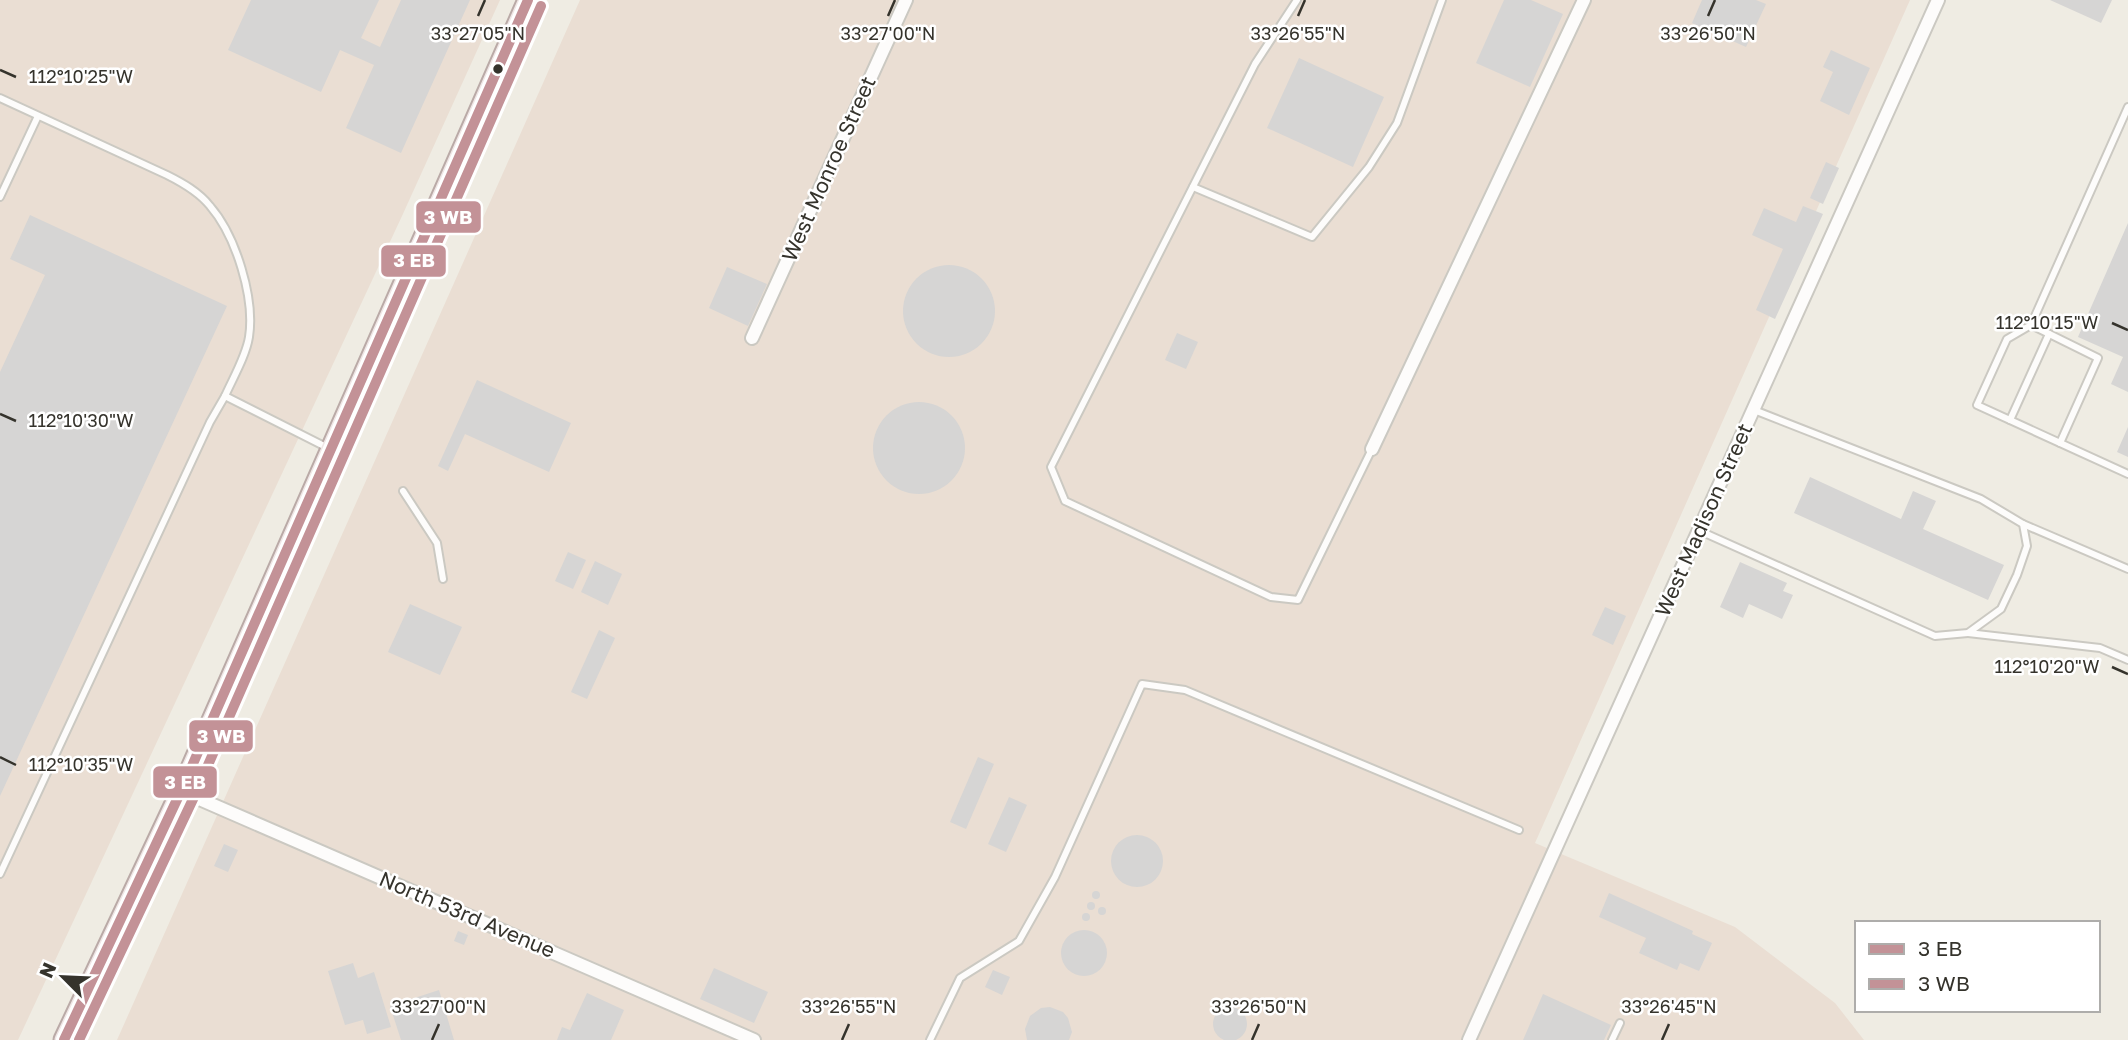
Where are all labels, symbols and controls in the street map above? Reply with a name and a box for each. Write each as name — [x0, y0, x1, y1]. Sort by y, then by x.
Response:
text: 33°27'05"N — [431, 22, 525, 44]
text: 33°27'00"N — [840, 22, 936, 44]
text: 33°26'55"N — [1251, 22, 1345, 44]
text: 33°26'50"N — [1660, 22, 1756, 44]
unlabelled marker — [491, 62, 505, 76]
text: 112°10'25"W — [29, 65, 133, 87]
street label: West Monroe Street — [776, 72, 881, 265]
line badge: 3 WB — [415, 200, 482, 234]
text: 3 WB — [424, 205, 472, 228]
line badge: 3 EB — [380, 244, 447, 278]
text: 3 EB — [393, 248, 435, 271]
text: 112°10'15"W — [1996, 311, 2098, 333]
text: 112°10'30"W — [28, 409, 134, 431]
street label: West Madison Street — [1649, 419, 1757, 620]
text: 112°10'20"W — [1994, 655, 2100, 677]
line badge: 3 WB — [188, 719, 254, 753]
text: 3 WB — [197, 724, 245, 747]
text: 112°10'35"W — [29, 753, 133, 775]
line badge: 3 EB — [152, 765, 218, 799]
text: 3 EB — [164, 770, 206, 793]
street label: North 53rd Avenue — [376, 865, 559, 963]
legend — [1855, 921, 2100, 1012]
text: 3 EB — [1918, 935, 1962, 961]
north arrow — [28, 942, 98, 1012]
text: N — [34, 959, 60, 981]
text: 3 WB — [1918, 970, 1970, 996]
text: 33°27'00"N — [391, 995, 487, 1017]
text: 33°26'55"N — [802, 995, 896, 1017]
text: 33°26'50"N — [1211, 995, 1307, 1017]
text: 33°26'45"N — [1621, 995, 1717, 1017]

